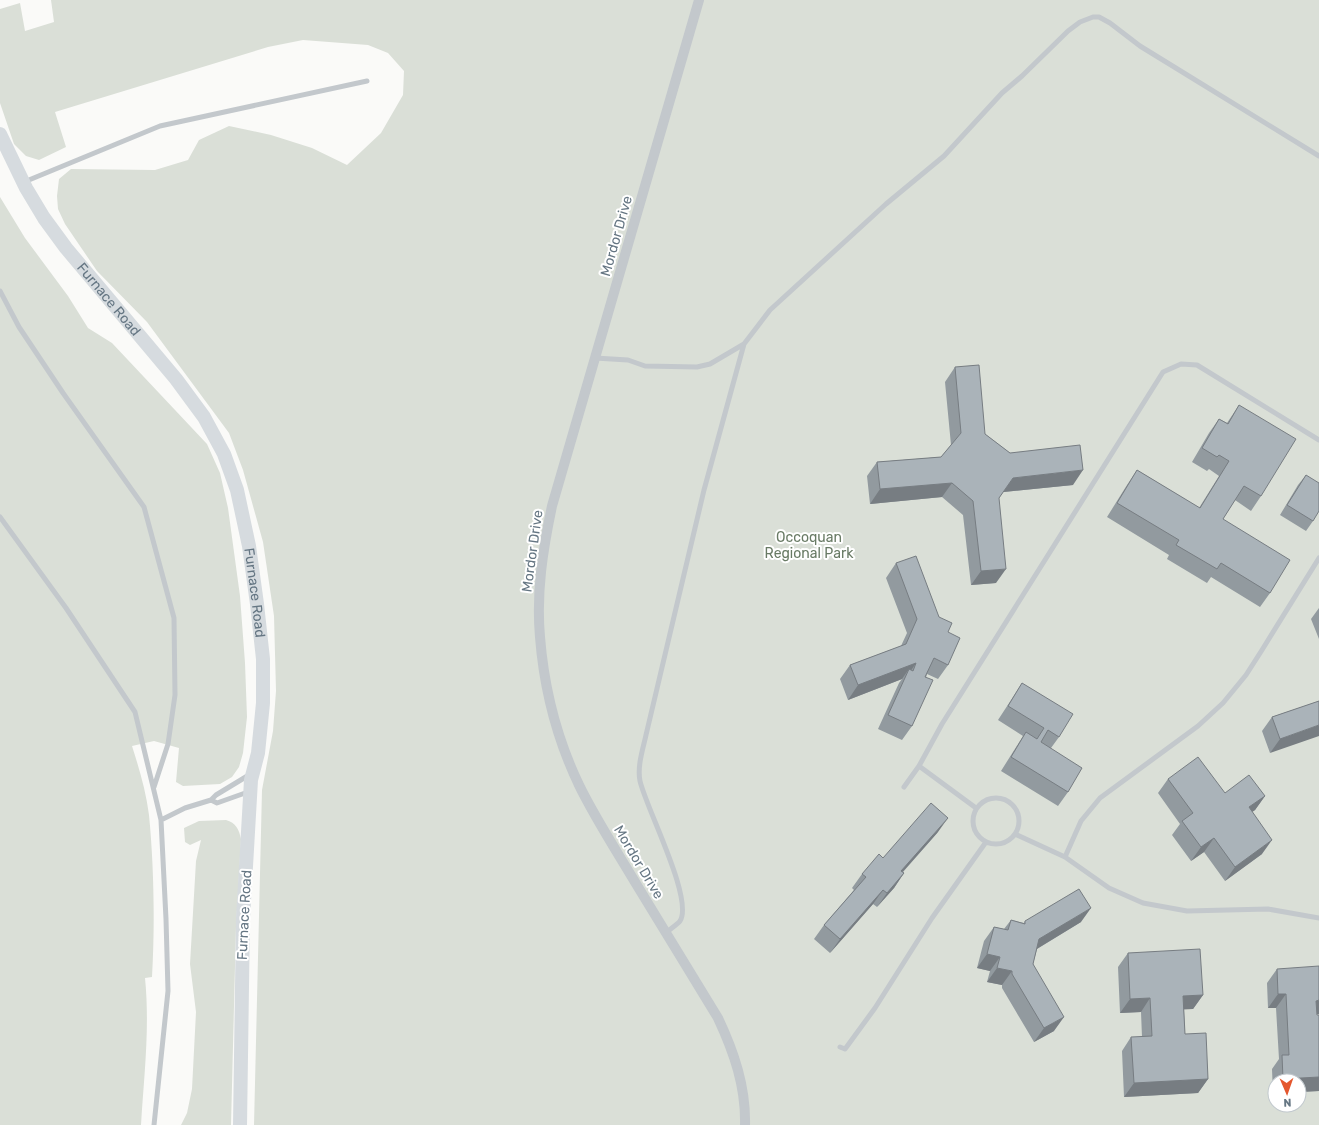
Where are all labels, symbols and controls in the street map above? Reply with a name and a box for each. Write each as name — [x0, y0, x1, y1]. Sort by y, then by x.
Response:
street label: Mordor Drive — [597, 194, 636, 278]
street label: Furnace Road — [73, 260, 144, 340]
street label: Mordor Drive — [518, 509, 547, 593]
park label: Occoquan Regional Park — [765, 529, 854, 562]
street label: Furnace Road — [240, 547, 269, 638]
street label: Mordor Drive — [610, 822, 667, 902]
street label: Furnace Road — [234, 870, 255, 960]
north arrow — [1267, 1073, 1307, 1113]
text: N — [1283, 1096, 1292, 1109]

